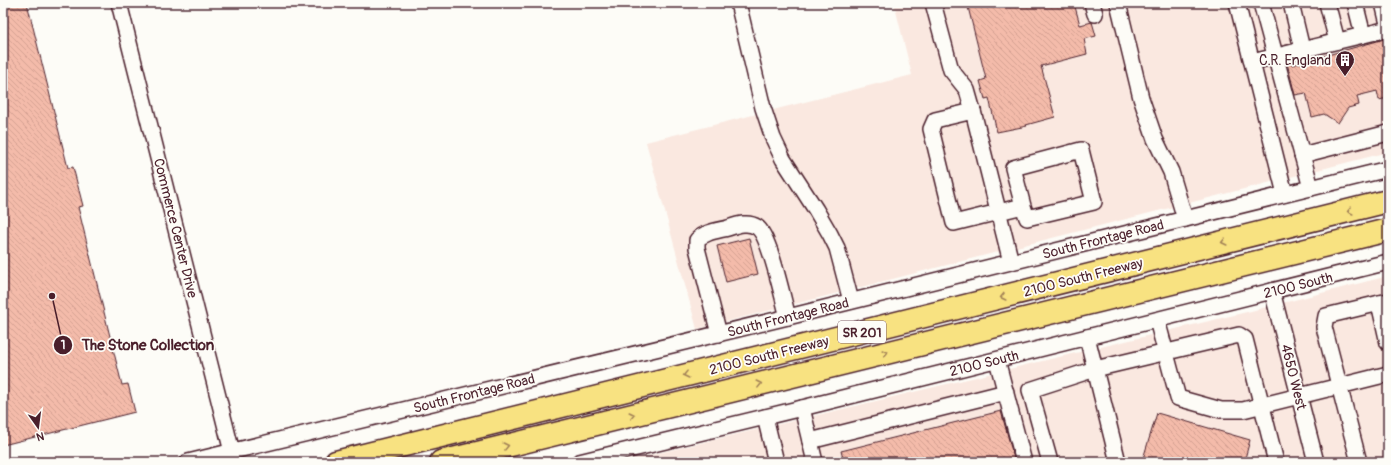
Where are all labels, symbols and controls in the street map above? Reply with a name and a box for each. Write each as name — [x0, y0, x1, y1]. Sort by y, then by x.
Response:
building icon: C.R. England — [1334, 49, 1356, 77]
place label: C.R. England — [1259, 52, 1331, 69]
street label: Commerce Center Drive — [150, 157, 201, 300]
one-way arrow — [1347, 206, 1353, 214]
street label: South Frontage Road — [1041, 216, 1166, 263]
one-way arrow — [1221, 237, 1228, 246]
street label: 2100 South Freeway — [1022, 254, 1145, 301]
street label: 2100 South — [1262, 269, 1334, 302]
one-way arrow — [999, 292, 1006, 300]
street label: South Frontage Road — [726, 294, 851, 341]
road number: SR 201 — [838, 321, 886, 343]
callout: The Stone Collection — [53, 332, 222, 359]
street label: 2100 South Freeway — [708, 332, 831, 379]
text: The Stone Collection — [81, 336, 215, 355]
text: 1 — [61, 338, 65, 353]
street label: 4650 West — [1277, 342, 1310, 412]
street label: 2100 South — [948, 347, 1020, 380]
one-way arrow — [881, 349, 888, 358]
street label: South Frontage Road — [412, 370, 537, 417]
one-way arrow — [683, 371, 689, 379]
one-way arrow — [755, 380, 762, 389]
north arrow — [18, 407, 58, 447]
one-way arrow — [629, 411, 636, 420]
text: N — [35, 429, 45, 444]
one-way arrow — [502, 442, 509, 451]

